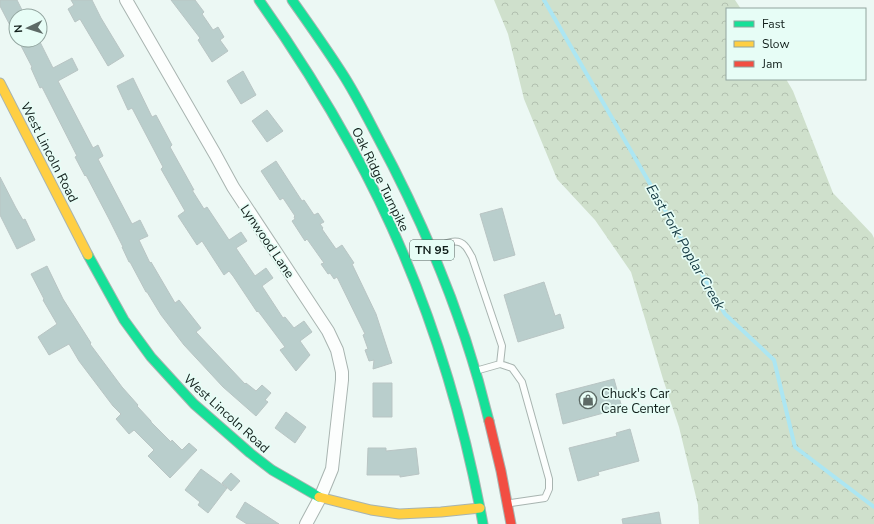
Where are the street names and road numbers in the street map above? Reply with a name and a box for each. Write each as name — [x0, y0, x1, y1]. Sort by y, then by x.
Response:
street label: West Lincoln Road — [16, 99, 82, 206]
street label: Oak Ridge Turnpike — [347, 124, 413, 235]
street label: Lynwood Lane — [236, 201, 298, 282]
road number: TN 95 — [410, 240, 454, 260]
street label: West Lincoln Road — [179, 370, 273, 457]

